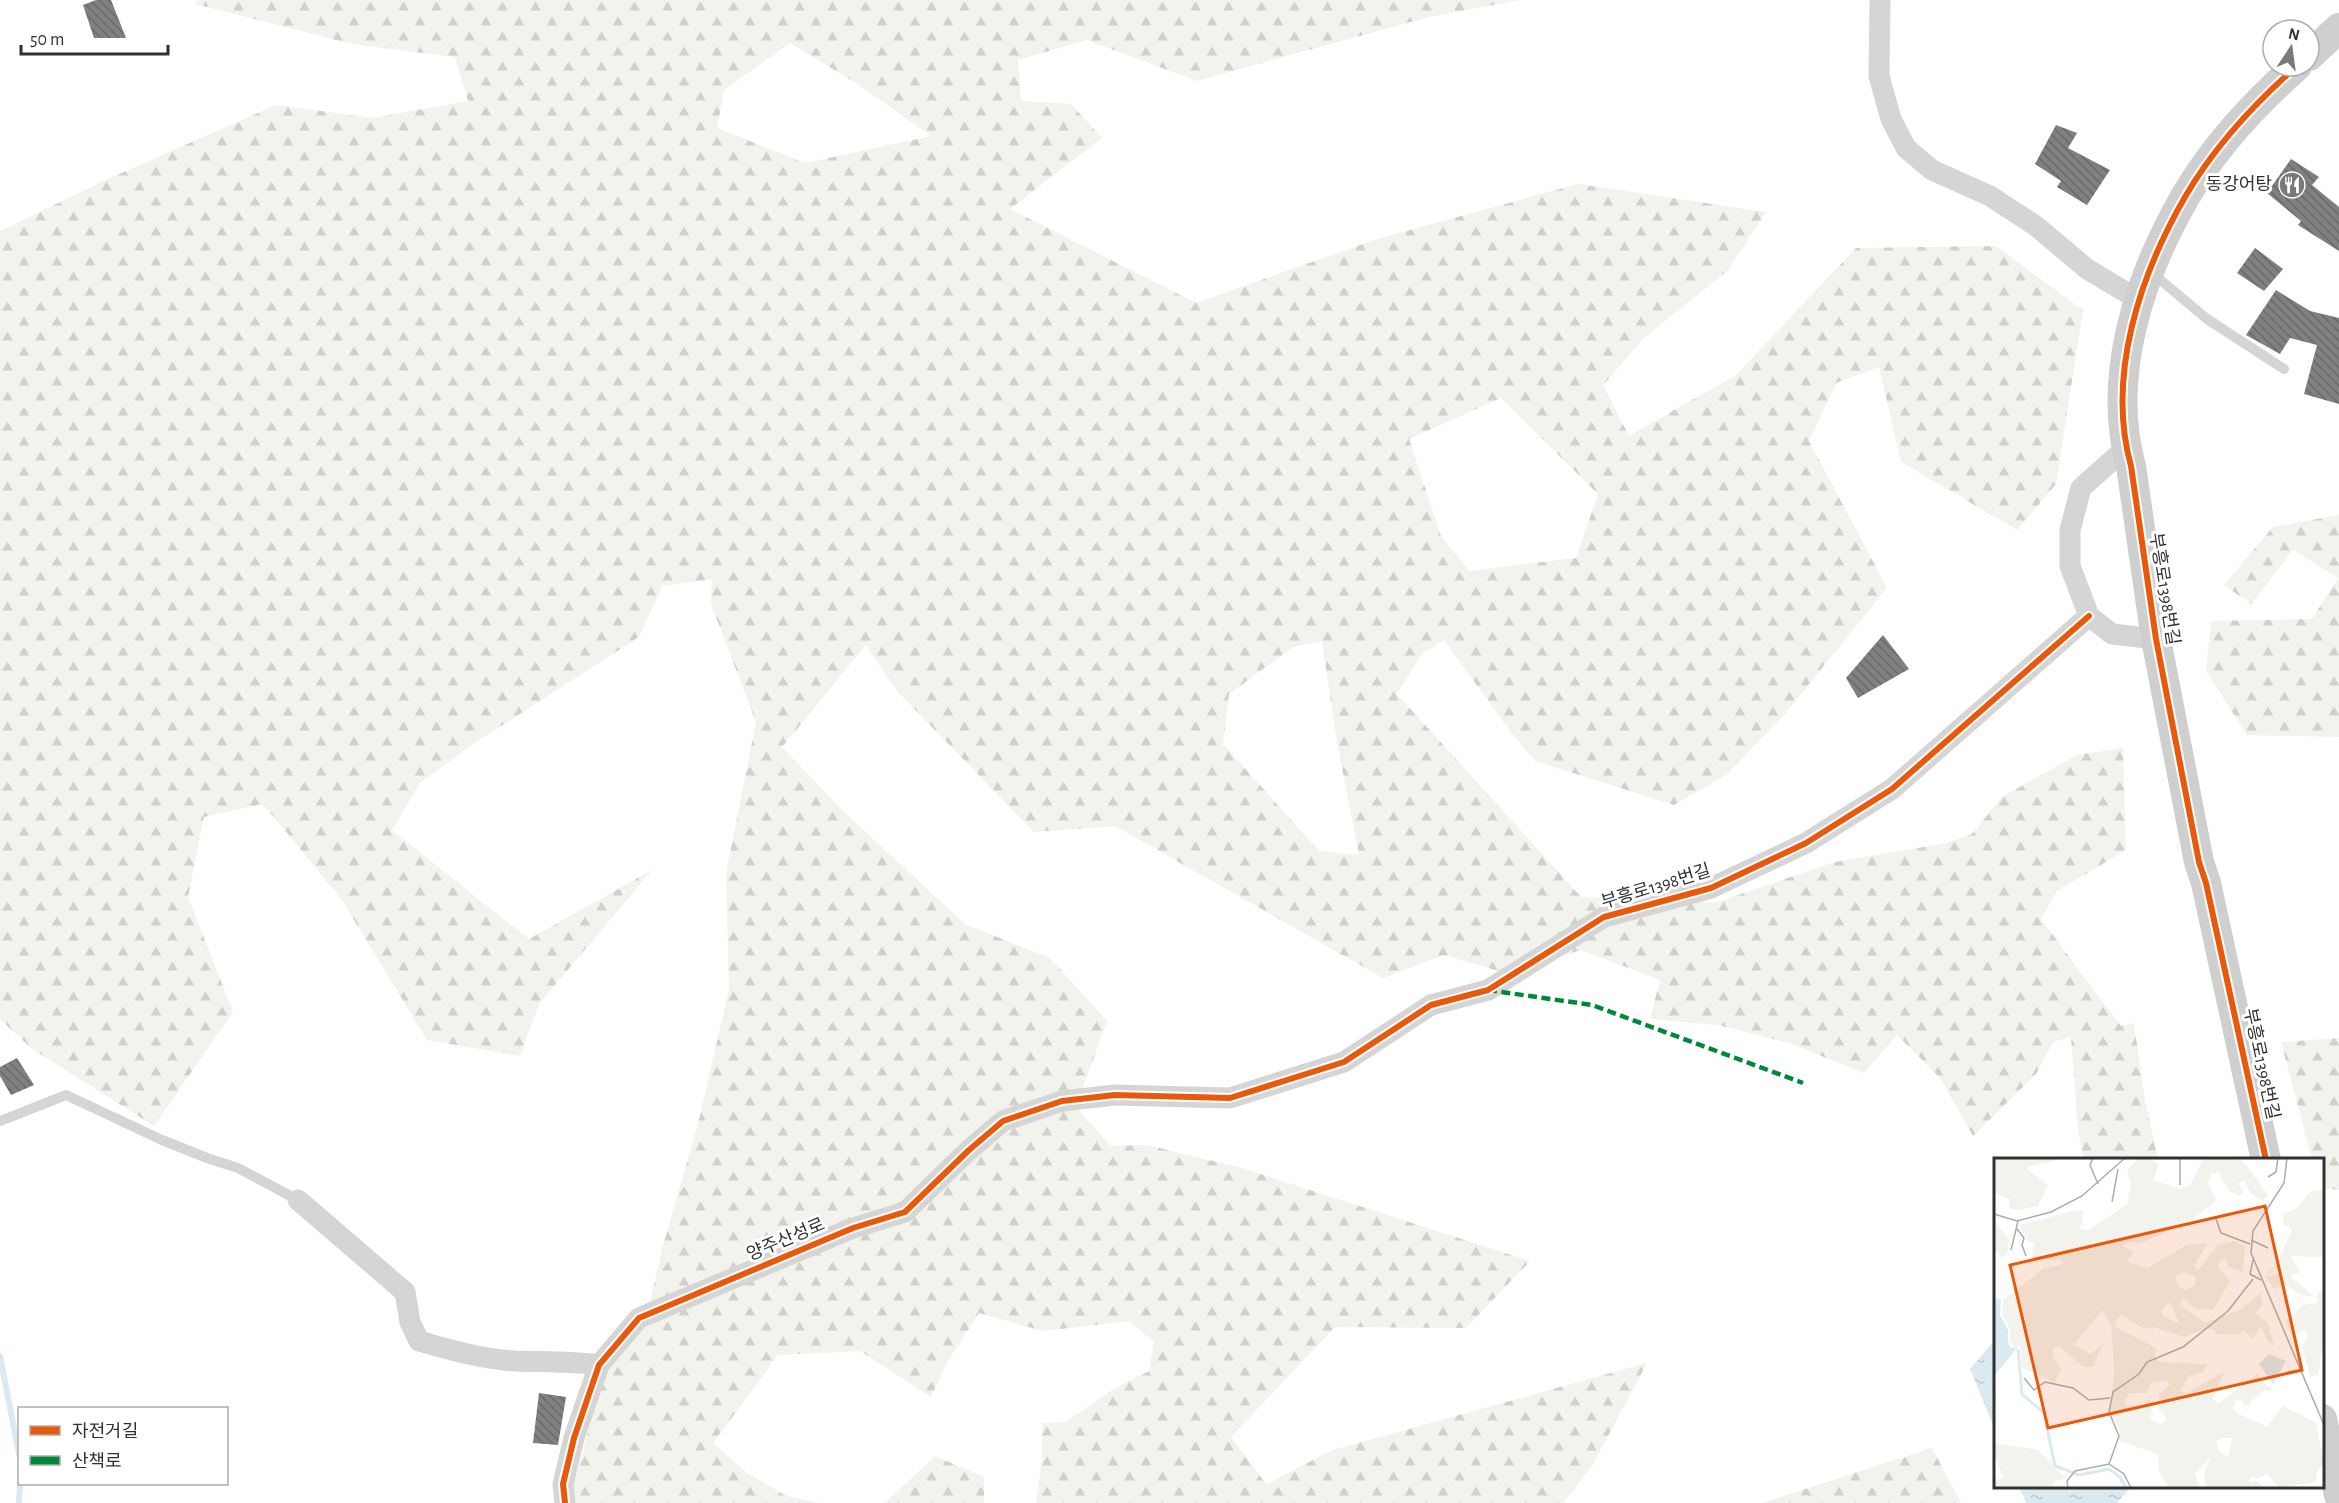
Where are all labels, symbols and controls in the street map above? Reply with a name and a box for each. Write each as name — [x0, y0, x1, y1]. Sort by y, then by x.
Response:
scale bar — [21, 18, 168, 56]
north arrow — [2261, 18, 2321, 78]
text: N — [2287, 25, 2301, 43]
text: 50 m — [30, 31, 64, 49]
restaurant icon: 동강어탕 — [2277, 170, 2307, 200]
place label: 동강어탕 — [2206, 174, 2272, 194]
street label: 부흥로1398번길 — [2146, 531, 2184, 646]
street label: 부흥로1398번길 — [1599, 860, 1713, 912]
street label: 부흥로1398번길 — [2240, 1006, 2284, 1121]
inset map — [1994, 1158, 2324, 1488]
street label: 양주산성로 — [744, 1215, 828, 1264]
legend — [18, 1407, 228, 1485]
text: 자전거길 — [72, 1422, 138, 1441]
text: 산책로 — [72, 1452, 122, 1471]

